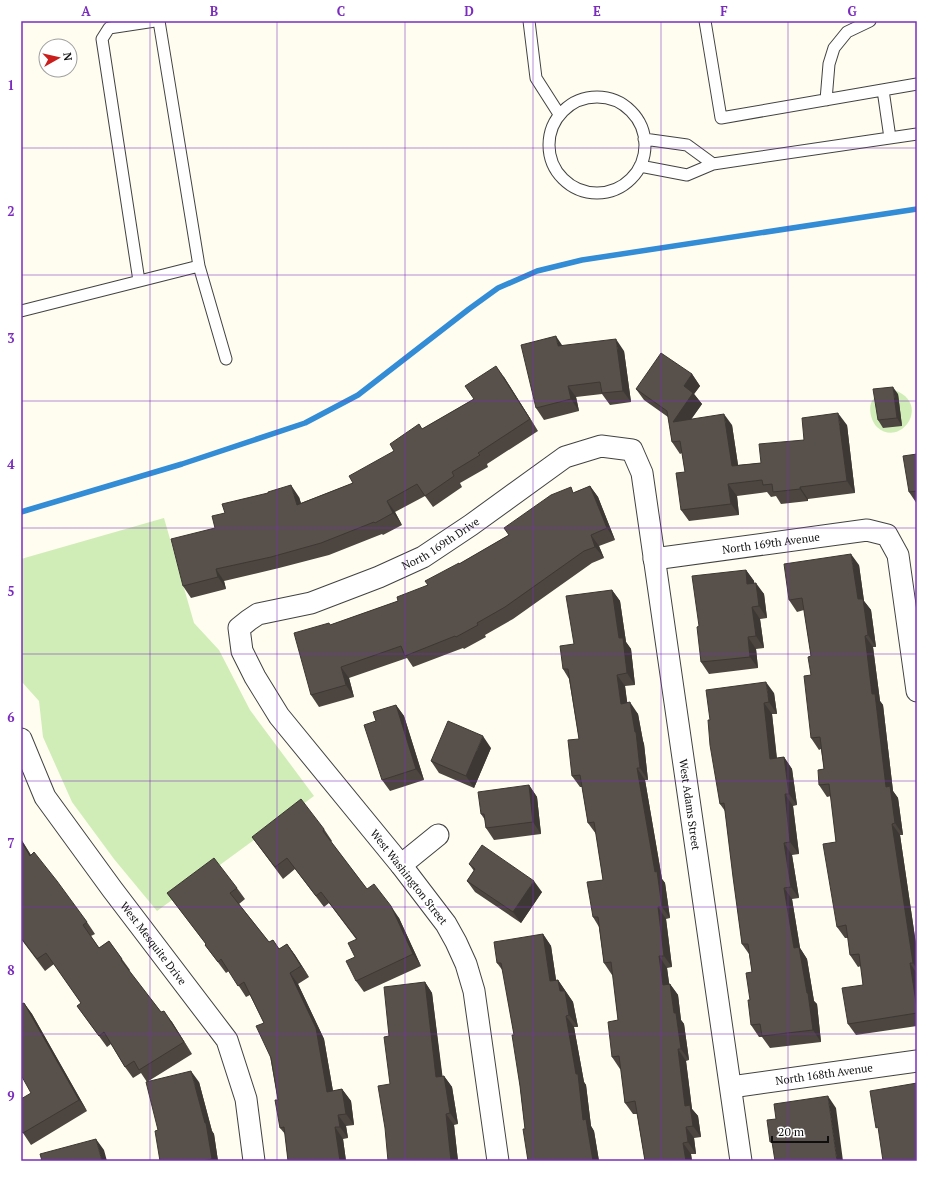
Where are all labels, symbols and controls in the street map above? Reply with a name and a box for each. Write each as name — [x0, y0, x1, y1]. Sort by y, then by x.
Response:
text: A — [81, 2, 91, 20]
text: B — [210, 2, 218, 20]
text: C — [337, 2, 345, 20]
text: D — [464, 2, 474, 20]
text: E — [593, 2, 601, 20]
text: F — [720, 2, 728, 20]
text: G — [847, 2, 857, 20]
north arrow — [38, 38, 78, 78]
text: N — [60, 52, 76, 62]
text: 1 — [7, 76, 15, 94]
text: 2 — [7, 202, 15, 220]
text: 3 — [7, 329, 15, 347]
text: 4 — [7, 455, 15, 473]
street label: North 169th Drive — [399, 514, 482, 573]
street label: North 169th Avenue — [721, 529, 821, 557]
text: 5 — [7, 582, 15, 600]
text: 6 — [7, 708, 15, 726]
street label: West Adams Street — [676, 758, 703, 851]
street label: West Washington Street — [367, 826, 451, 928]
text: 7 — [7, 834, 15, 852]
street label: West Mesquite Drive — [117, 899, 190, 988]
text: 8 — [7, 961, 15, 979]
street label: North 168th Avenue — [774, 1060, 874, 1088]
text: 9 — [7, 1087, 15, 1105]
scale bar — [772, 1118, 828, 1144]
text: 20 m — [778, 1124, 805, 1139]

